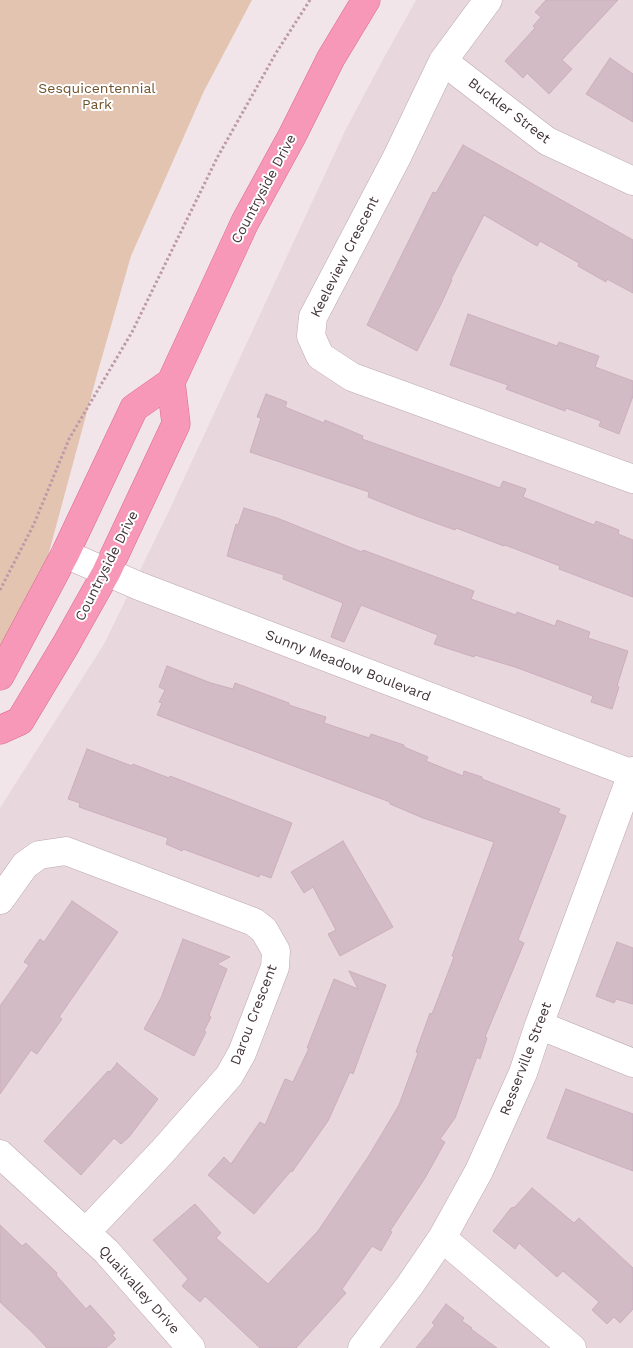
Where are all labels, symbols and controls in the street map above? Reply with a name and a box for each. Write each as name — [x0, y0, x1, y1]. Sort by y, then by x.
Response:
street label: Buckler Street — [465, 75, 553, 147]
park label: Sesquicentennial Park — [38, 81, 156, 114]
street label: Countryside Drive — [228, 131, 300, 247]
street label: Keeleview Crescent — [307, 194, 383, 320]
street label: Countryside Drive — [72, 508, 142, 624]
street label: Sunny Meadow Boulevard — [263, 627, 433, 705]
street label: Darou Crescent — [227, 962, 281, 1068]
street label: Resserville Street — [497, 1000, 555, 1118]
street label: Quailvalley Drive — [95, 1242, 183, 1338]

